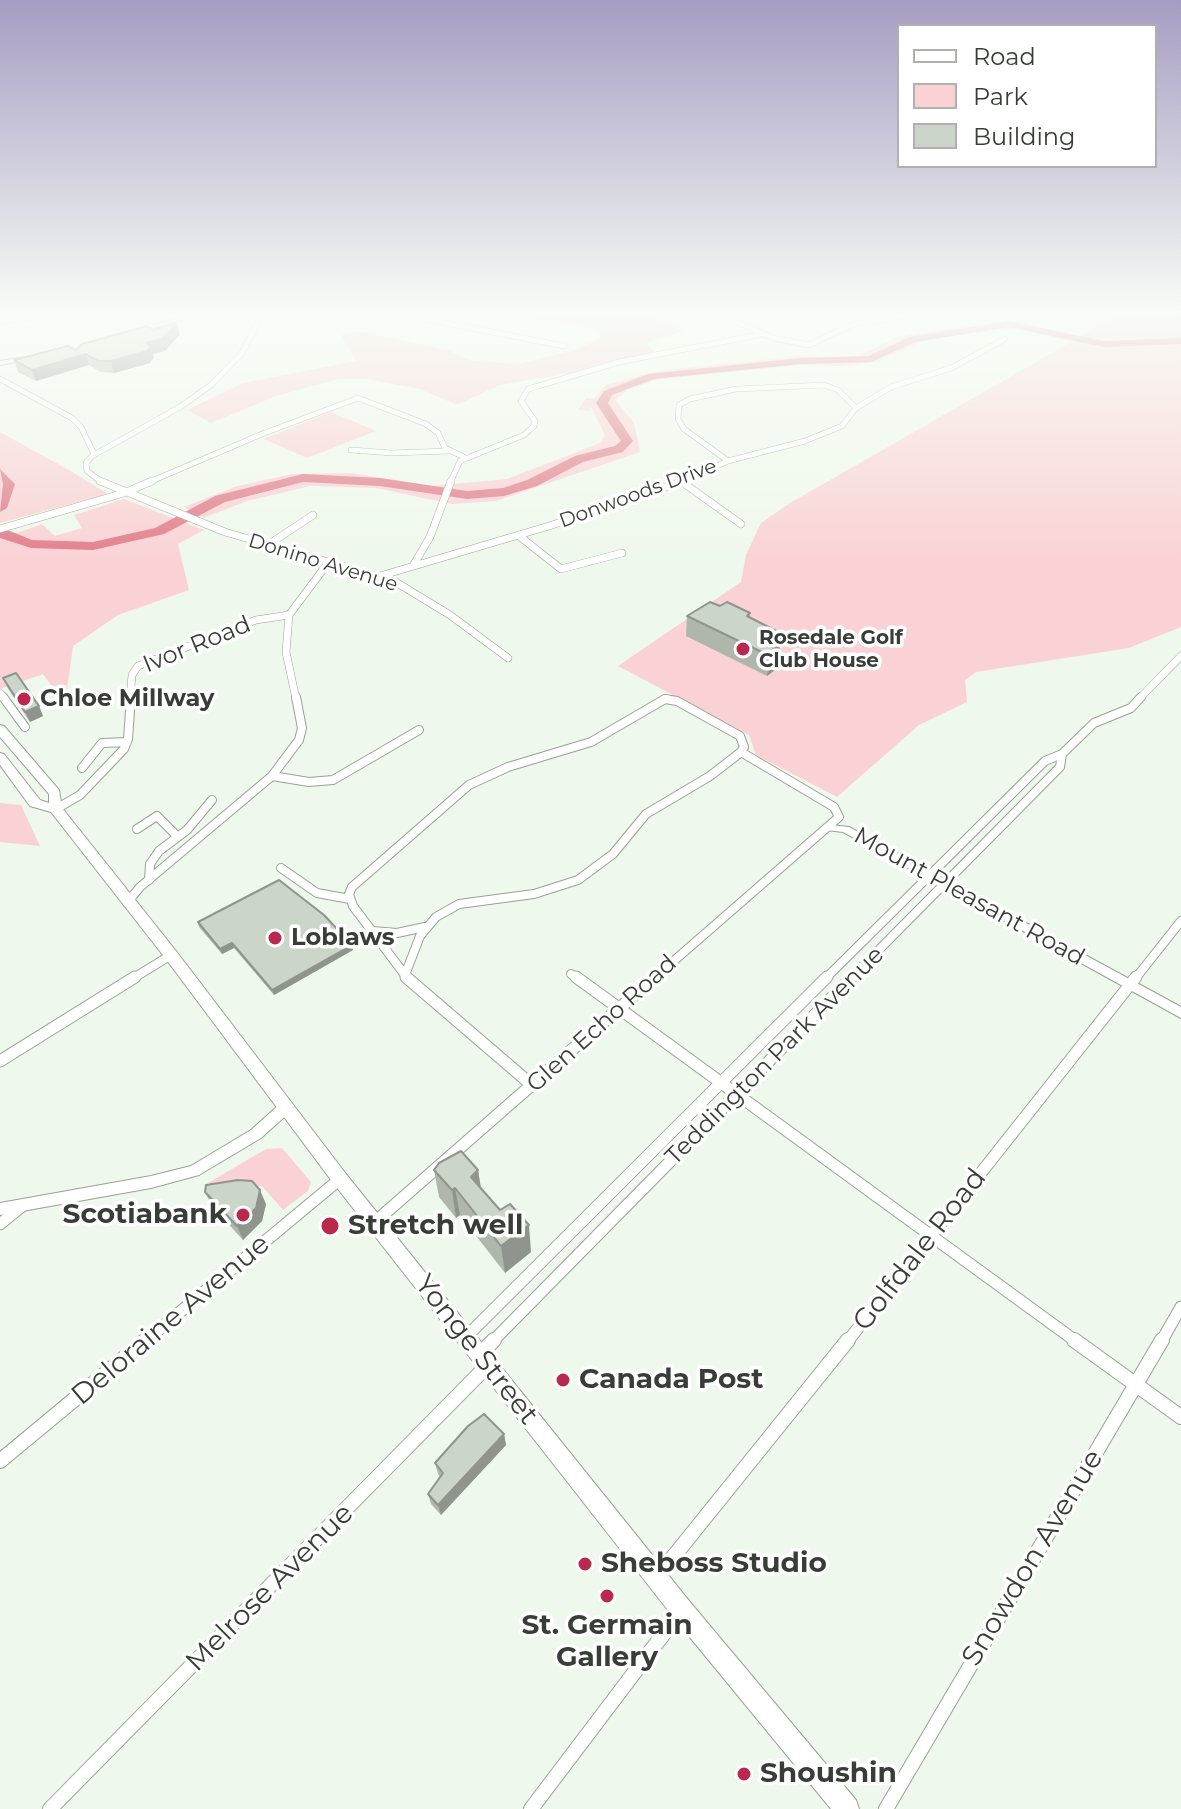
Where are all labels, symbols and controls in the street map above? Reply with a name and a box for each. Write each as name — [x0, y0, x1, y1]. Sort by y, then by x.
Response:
legend — [897, 24, 1157, 168]
text: Road — [973, 42, 1036, 71]
text: Park — [973, 82, 1028, 111]
text: Building — [973, 122, 1076, 151]
street label: Donwoods Drive — [556, 454, 720, 534]
street label: Donino Avenue — [246, 529, 400, 597]
street label: Ivor Road — [139, 610, 255, 680]
place label: Rosedale Golf Club House — [759, 626, 903, 673]
marker: Rosedale Golf Club House — [734, 640, 752, 658]
place label: Chloe Millway — [40, 685, 214, 713]
marker: Chloe Millway — [15, 690, 33, 708]
street label: Mount Pleasant Road — [849, 822, 1089, 972]
place label: Loblaws — [291, 924, 395, 952]
marker: Loblaws — [266, 929, 284, 947]
street label: Teddington Park Avenue — [660, 941, 890, 1171]
street label: Glen Echo Road — [521, 949, 683, 1099]
street label: Golfdale Road — [846, 1162, 994, 1338]
place label: Scotiabank — [63, 1198, 227, 1232]
marker: Scotiabank — [234, 1206, 252, 1224]
place label: Stretch well — [348, 1209, 523, 1243]
marker: Stretch well — [319, 1215, 341, 1237]
street label: Deloraine Avenue — [65, 1227, 277, 1413]
street label: Yonge Street — [407, 1268, 545, 1432]
place label: Canada Post — [579, 1363, 763, 1397]
marker: Canada Post — [554, 1371, 572, 1389]
street label: Snowdon Avenue — [955, 1444, 1111, 1672]
street label: Melrose Avenue — [179, 1497, 361, 1679]
place label: Sheboss Studio — [601, 1547, 827, 1581]
marker: Sheboss Studio — [576, 1555, 594, 1573]
marker: St. Germain Gallery — [598, 1587, 616, 1605]
place label: St. Germain Gallery — [521, 1609, 693, 1675]
place label: Shoushin — [760, 1757, 897, 1791]
marker: Shoushin — [735, 1765, 753, 1783]

